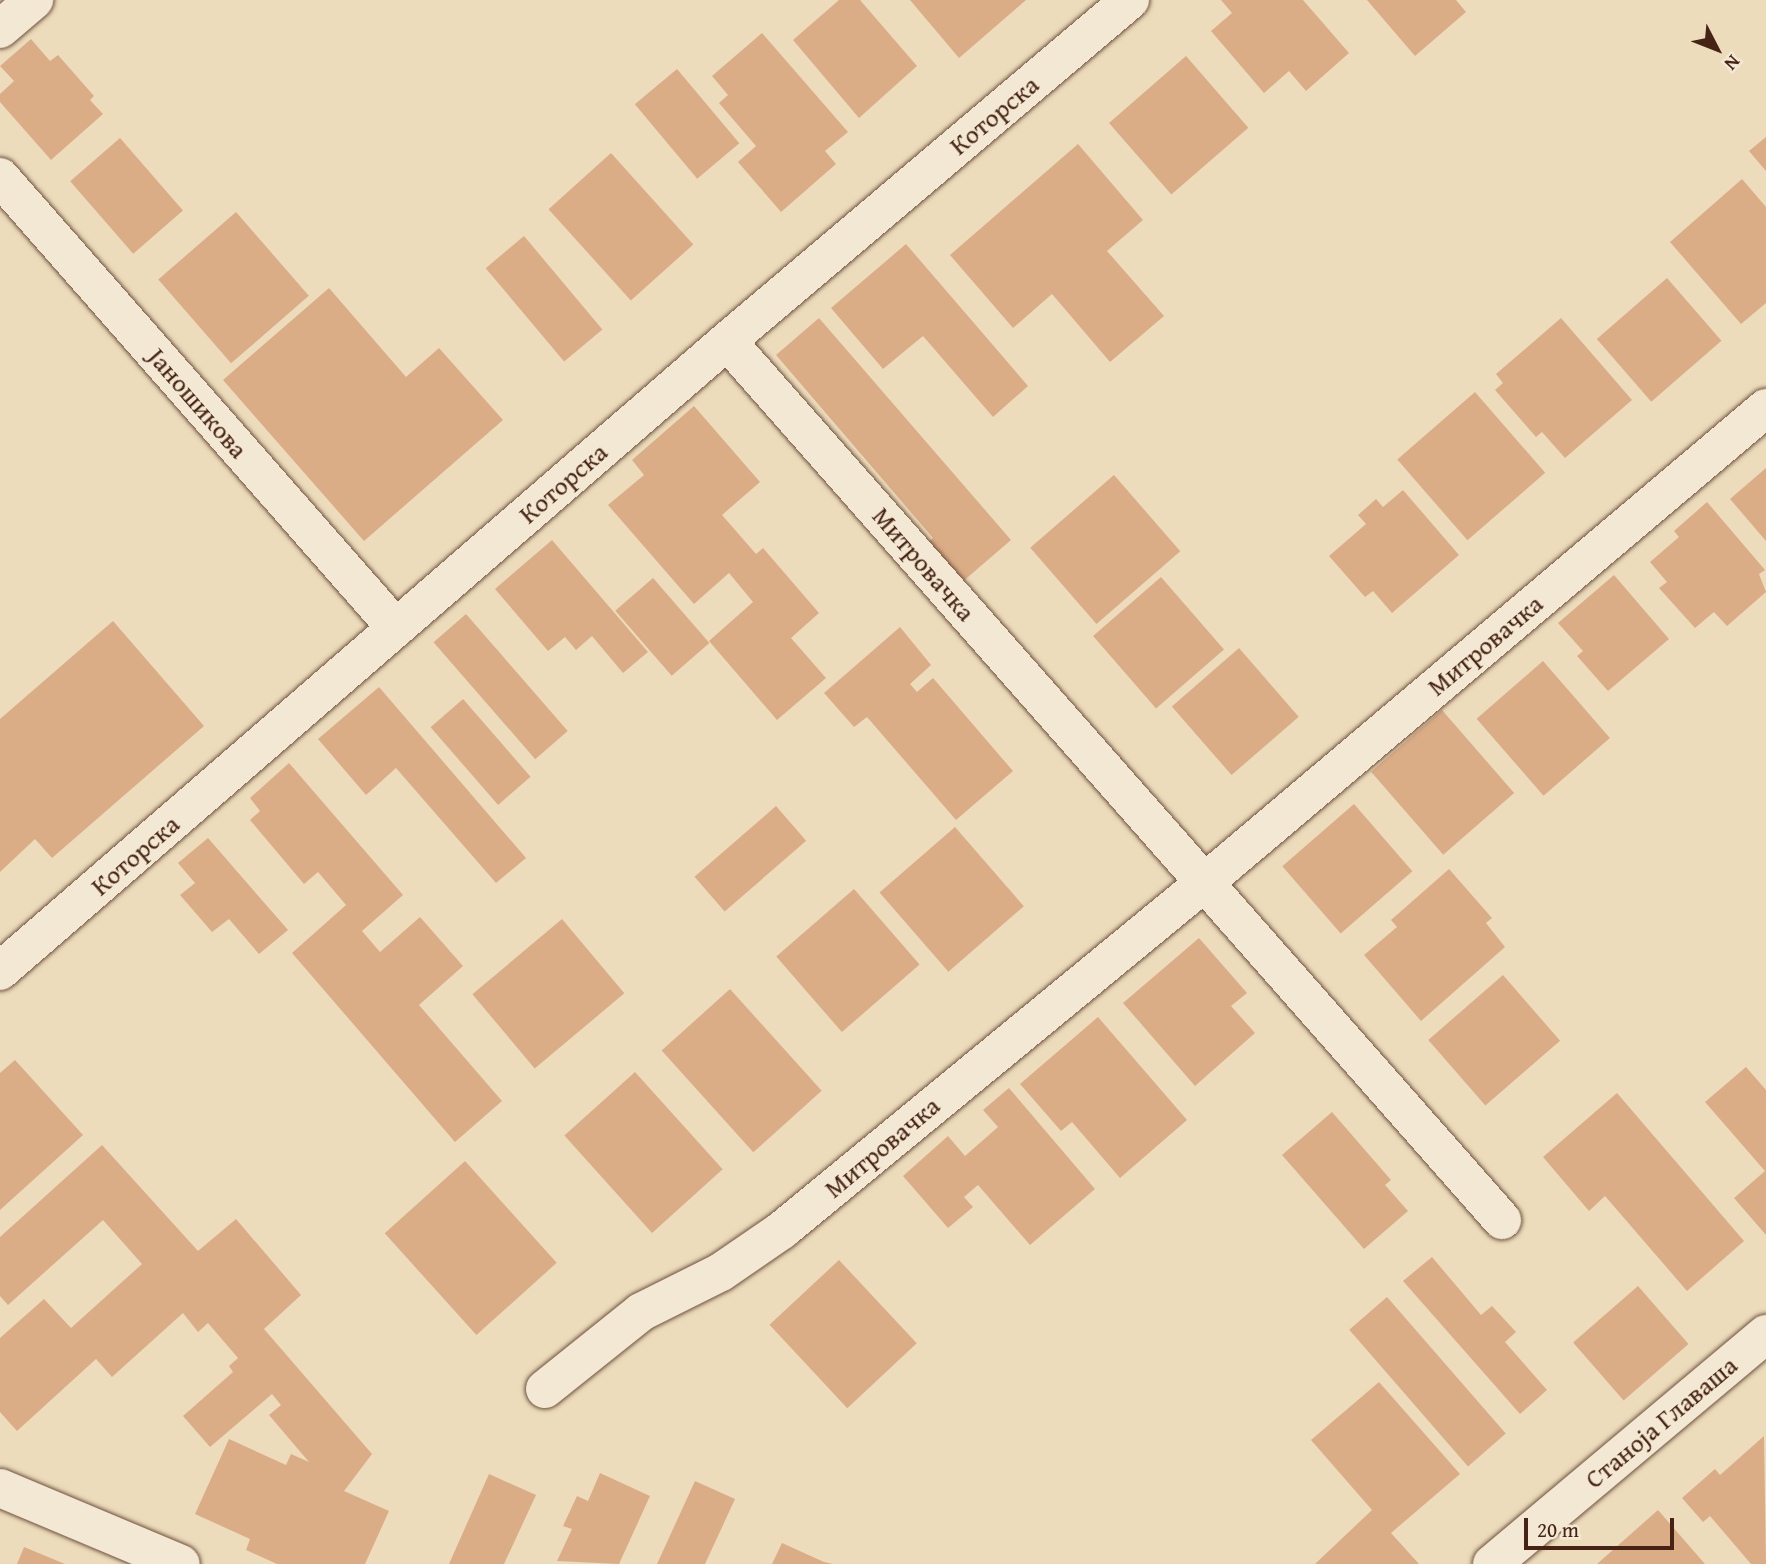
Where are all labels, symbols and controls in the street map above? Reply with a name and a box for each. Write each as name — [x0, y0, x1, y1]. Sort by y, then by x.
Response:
north arrow — [1682, 14, 1752, 84]
text: N — [1718, 49, 1747, 77]
street label: Которска — [943, 69, 1045, 161]
street label: Јаношикова — [142, 341, 254, 465]
street label: Которска — [513, 436, 613, 530]
street label: Митровачка — [866, 501, 982, 627]
street label: Митровачка — [1421, 588, 1549, 702]
street label: Которска — [85, 808, 185, 902]
street label: Митровачка — [818, 1090, 946, 1204]
street label: Станоја Главаша — [1579, 1349, 1743, 1495]
scale bar — [1528, 1504, 1678, 1548]
text: 20 m — [1537, 1514, 1579, 1545]

